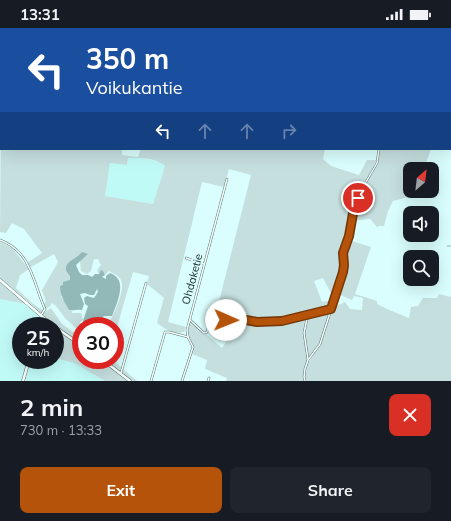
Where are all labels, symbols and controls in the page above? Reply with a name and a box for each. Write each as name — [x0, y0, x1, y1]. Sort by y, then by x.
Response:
text: 13:31 — [20, 5, 60, 24]
text: 350 m — [86, 41, 169, 76]
icon: left — [20, 44, 72, 96]
text: Voikukantie — [86, 76, 183, 99]
icon: left — [152, 120, 174, 142]
icon: ahead — [194, 120, 216, 142]
icon: ahead — [236, 120, 258, 142]
icon: right — [278, 120, 300, 142]
north arrow — [403, 162, 439, 198]
map controls — [403, 162, 439, 286]
pin — [341, 181, 375, 215]
icon: arrive — [347, 187, 369, 209]
button: sound — [403, 206, 439, 242]
button: search — [403, 250, 439, 286]
street label: Ohdaketie — [178, 252, 206, 306]
position arrow — [205, 299, 247, 341]
speed limit sign: 30 — [72, 317, 124, 369]
text: 25 — [26, 325, 50, 350]
text: km/h — [27, 346, 49, 359]
text: 2 min — [20, 392, 83, 422]
button: close — [389, 394, 431, 436]
text: 730 m · 13:33 — [20, 422, 102, 438]
button: Exit — [20, 467, 222, 513]
button: Share — [230, 467, 431, 513]

